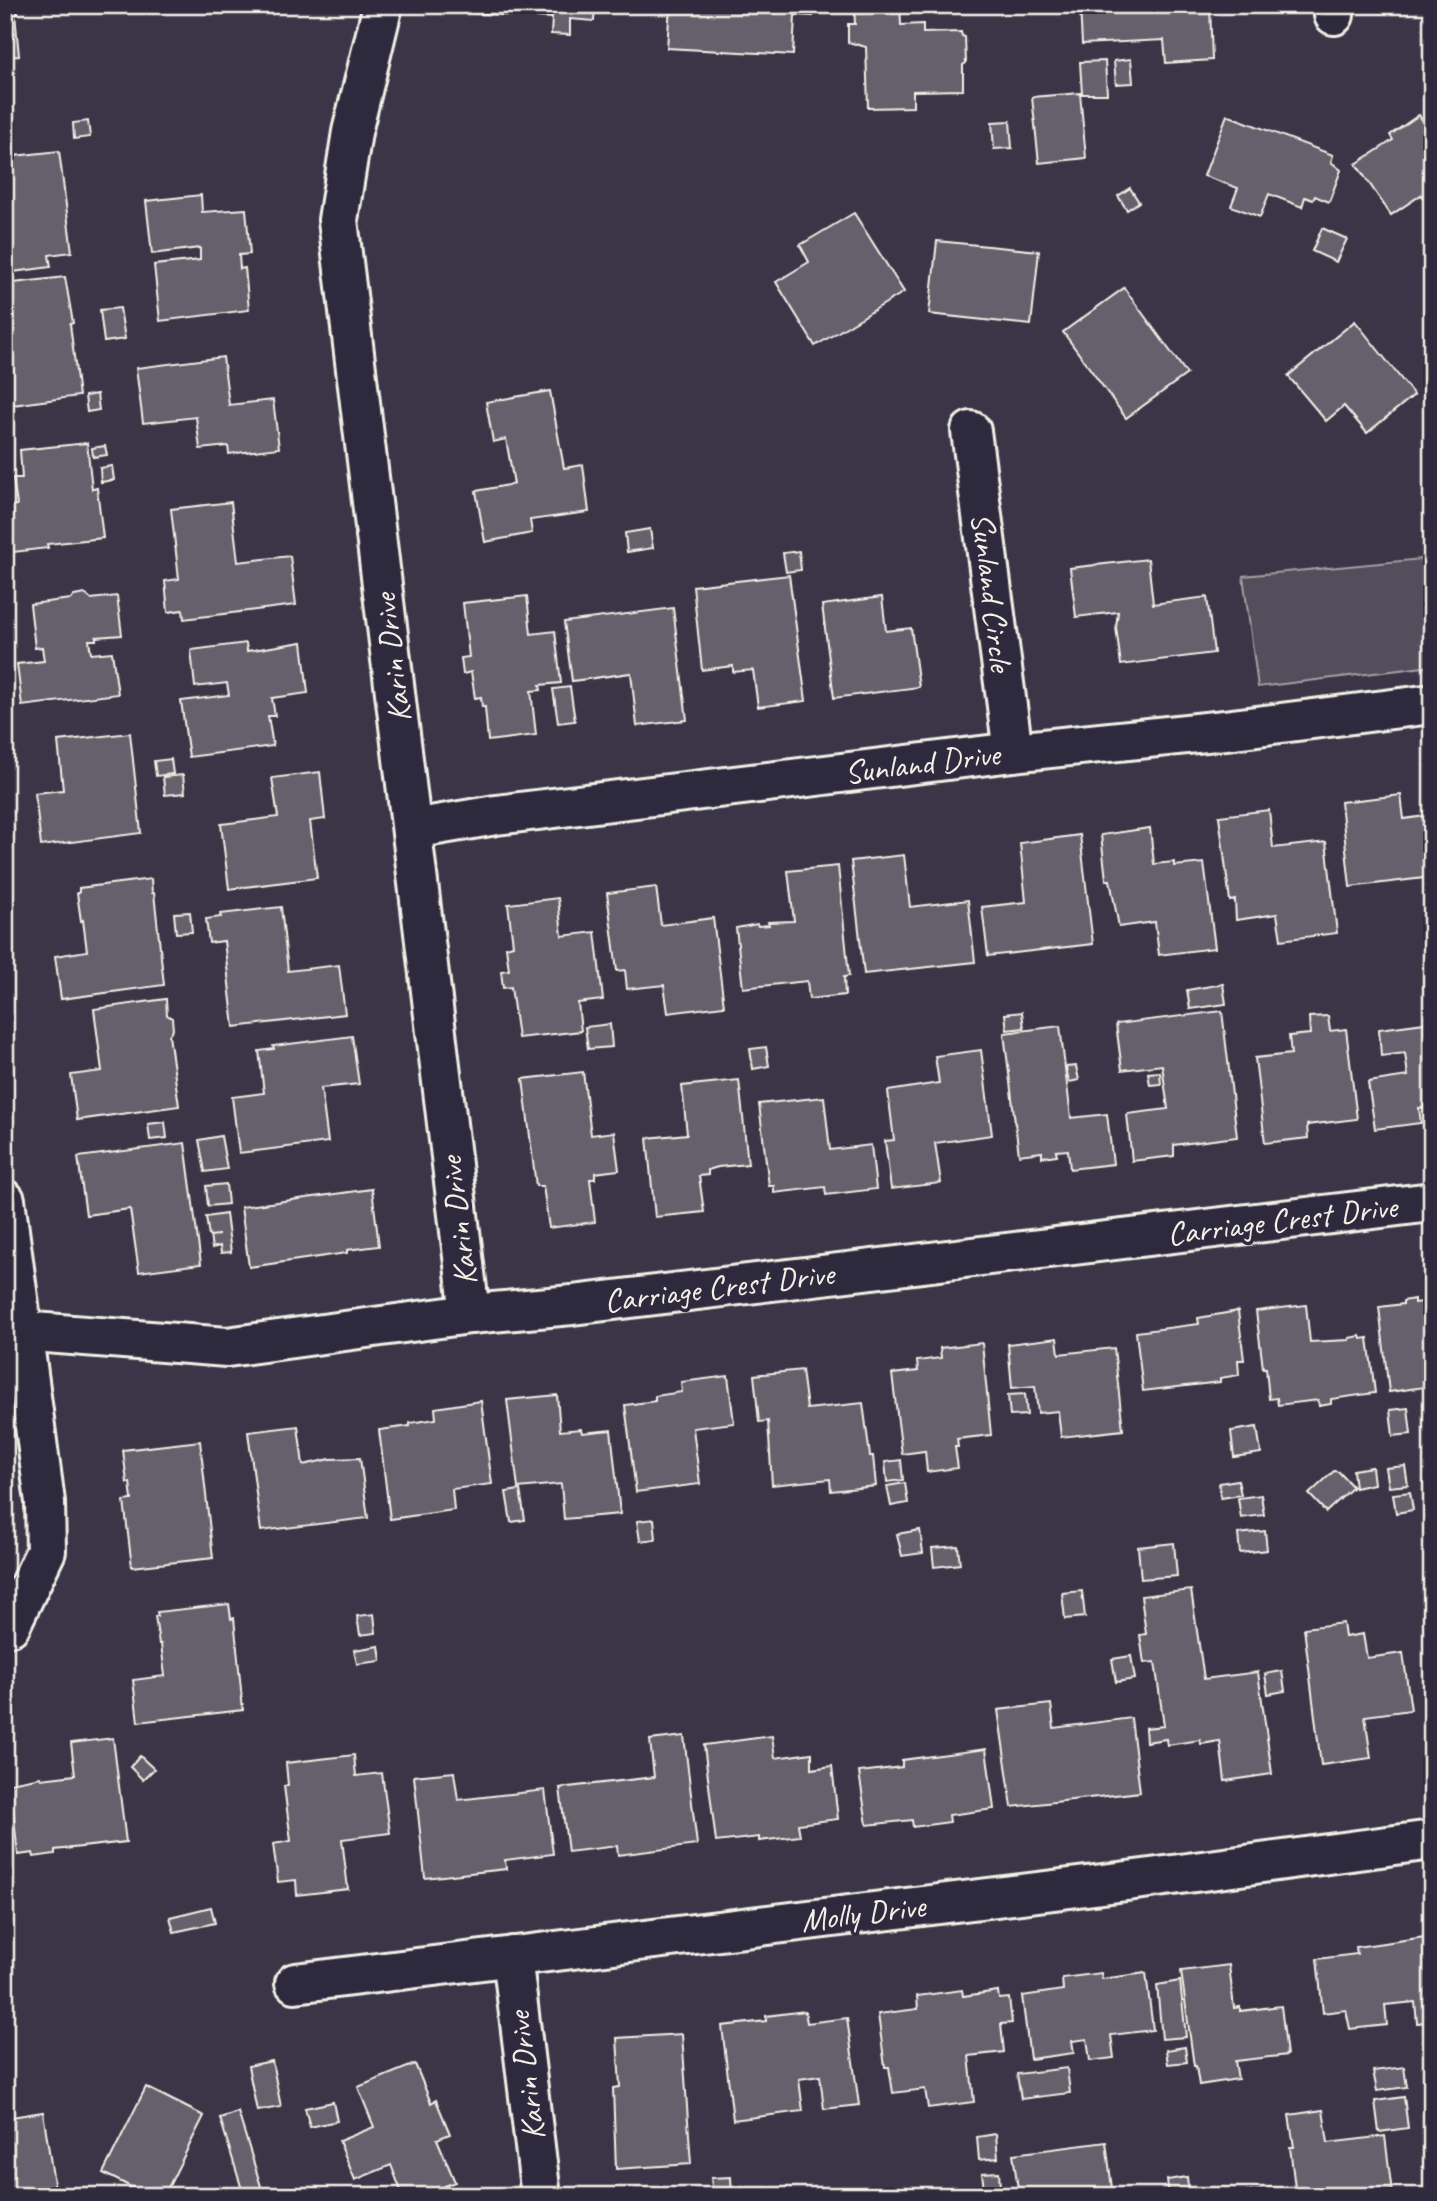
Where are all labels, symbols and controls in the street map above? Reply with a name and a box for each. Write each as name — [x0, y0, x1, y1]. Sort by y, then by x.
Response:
street label: Sunland Circle — [961, 510, 1023, 676]
street label: Karin Drive — [363, 589, 421, 725]
street label: Sunland Drive — [842, 732, 1004, 793]
street label: Karin Drive — [429, 1152, 487, 1288]
street label: Carriage Crest Drive — [1165, 1185, 1401, 1255]
street label: Carriage Crest Drive — [602, 1252, 838, 1322]
street label: Molly Drive — [799, 1884, 930, 1941]
street label: Karin Drive — [497, 2007, 555, 2143]

